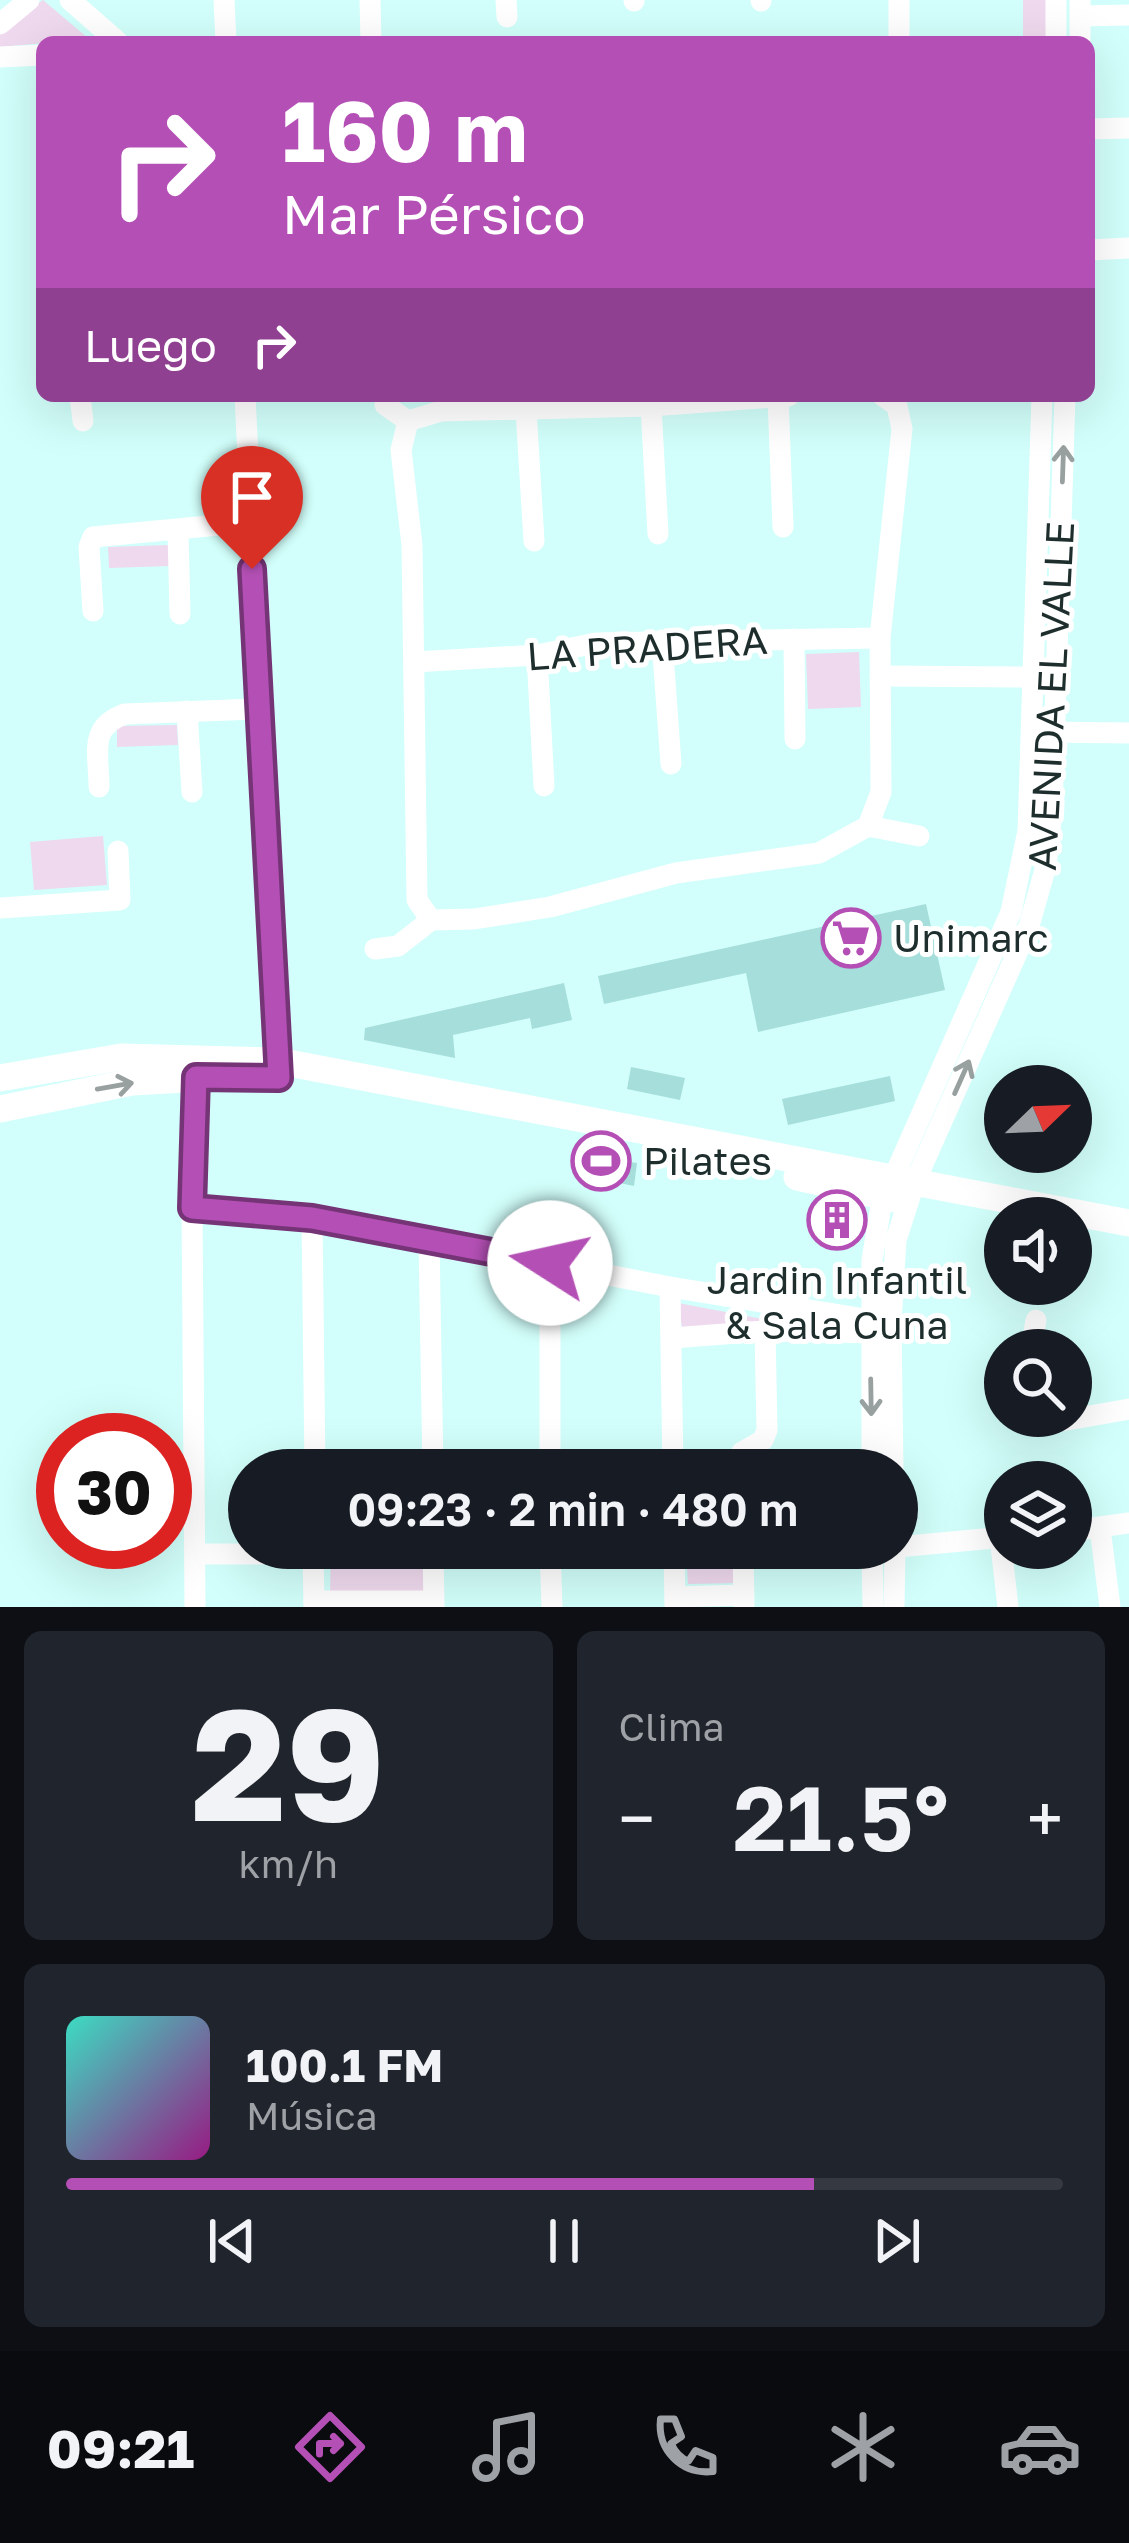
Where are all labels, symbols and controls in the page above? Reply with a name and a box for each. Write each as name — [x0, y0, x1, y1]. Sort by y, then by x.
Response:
text: 160 m — [282, 80, 528, 180]
icon: right — [84, 84, 240, 240]
text: Mar Pérsico — [282, 181, 586, 246]
icon: right — [241, 312, 307, 378]
text: Luego — [84, 318, 217, 372]
one-way arrow — [1052, 445, 1075, 484]
pin — [201, 446, 303, 569]
icon: arrive — [219, 464, 285, 530]
street label: AVENIDA EL VALLE — [1018, 520, 1083, 872]
street label: LA PRADERA — [525, 616, 769, 679]
supermarket icon: Unimarc — [820, 907, 882, 969]
place label: Unimarc — [893, 914, 1049, 961]
one-way arrow — [953, 1060, 975, 1096]
north arrow — [984, 1065, 1092, 1173]
map controls — [984, 1065, 1092, 1569]
one-way arrow — [94, 1073, 133, 1096]
sports icon: Pilates — [570, 1130, 632, 1192]
place label: Pilates — [643, 1137, 772, 1184]
building icon: Jardin Infantil & Sala Cuna — [806, 1189, 868, 1251]
button: sound — [984, 1197, 1092, 1305]
position arrow — [487, 1200, 613, 1326]
place label: Jardin Infantil & Sala Cuna — [707, 1256, 967, 1348]
button: search — [984, 1329, 1092, 1437]
one-way arrow — [860, 1377, 882, 1416]
speed limit sign: 30 — [36, 1413, 192, 1569]
button: layers — [984, 1461, 1092, 1569]
text: 09:23 · 2 min · 480 m — [348, 1482, 798, 1536]
text: 29 — [191, 1668, 385, 1855]
text: Clima — [619, 1703, 725, 1750]
text: 21.5° — [733, 1763, 949, 1871]
text: − — [619, 1778, 655, 1858]
text: + — [1027, 1778, 1063, 1858]
text: km/h — [239, 1840, 338, 1887]
text: 100.1 FM — [246, 2038, 443, 2092]
text: Música — [246, 2092, 378, 2139]
icon: previous — [199, 2208, 265, 2274]
icon: pause — [531, 2208, 597, 2274]
icon: next — [864, 2208, 930, 2274]
icon: directions — [288, 2405, 372, 2489]
icon: music — [465, 2405, 549, 2489]
icon: phone — [643, 2405, 727, 2489]
icon: climate — [821, 2405, 905, 2489]
icon: car — [998, 2405, 1082, 2489]
text: 09:21 — [47, 2415, 194, 2480]

